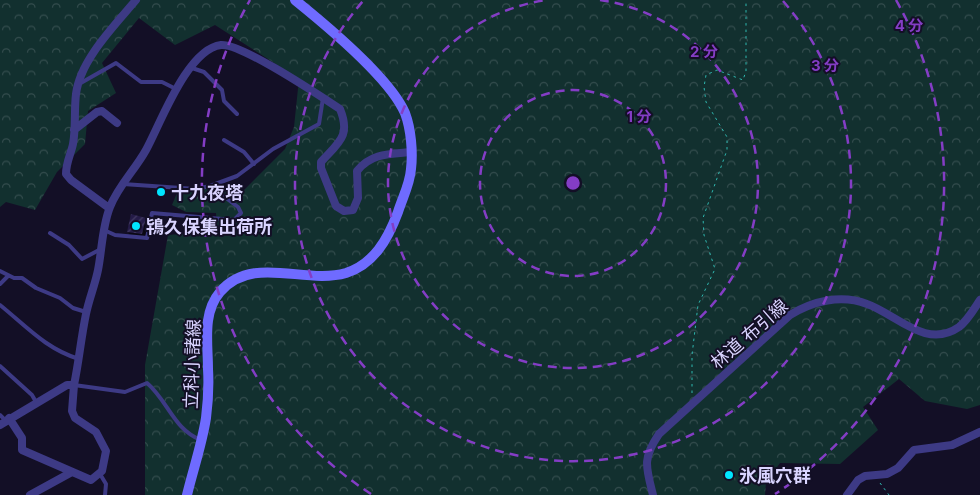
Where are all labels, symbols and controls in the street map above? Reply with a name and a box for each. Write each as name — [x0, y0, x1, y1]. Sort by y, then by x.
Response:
text: 4 分 — [895, 16, 923, 35]
text: 2 分 — [690, 42, 718, 61]
text: 3 分 — [811, 56, 839, 75]
text: 1 分 — [626, 107, 652, 126]
centre of rings — [564, 174, 582, 192]
place label: 十九夜塔 — [171, 182, 243, 203]
marker: 十九夜塔 — [155, 186, 167, 198]
place label: 鴇久保集出荷所 — [146, 216, 272, 237]
marker: 鴇久保集出荷所 — [130, 220, 142, 232]
street label: 林道 布引線 — [706, 295, 792, 373]
street label: 立科小諸線 — [180, 319, 204, 409]
place label: 氷風穴群 — [739, 465, 811, 486]
marker: 氷風穴群 — [723, 469, 735, 481]

